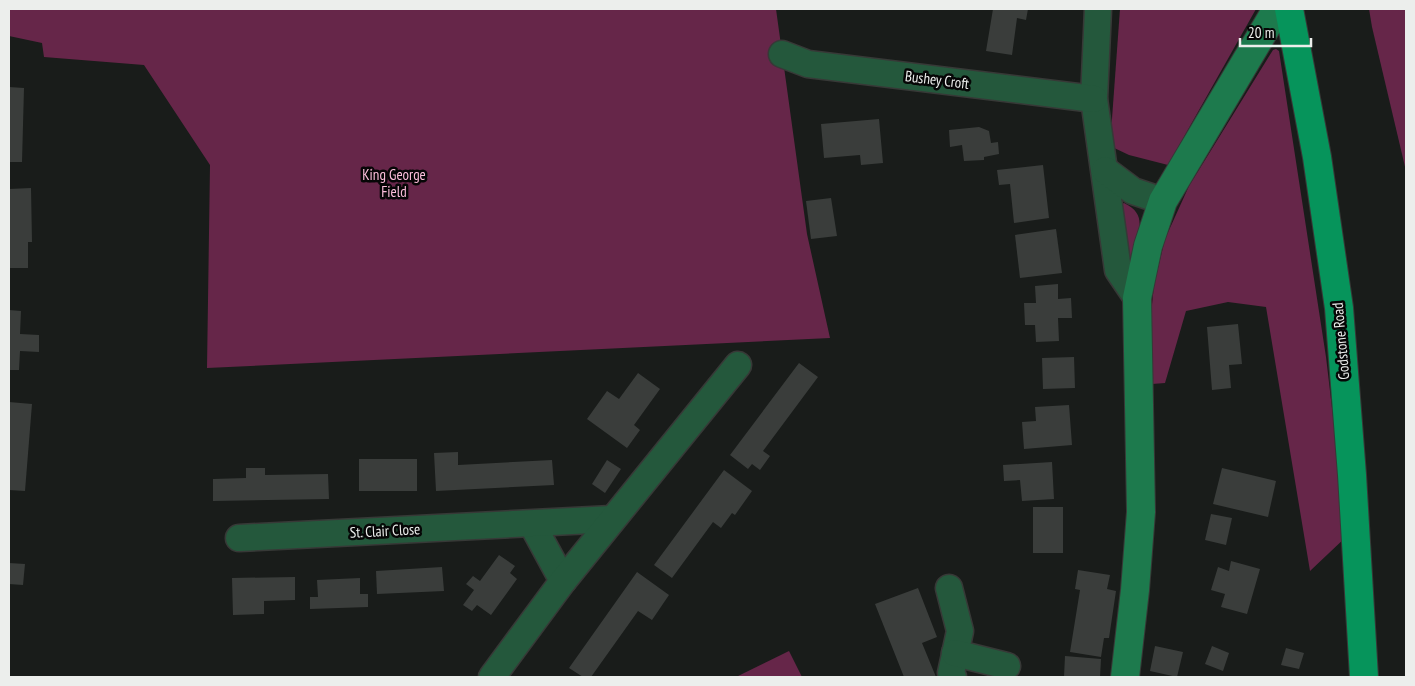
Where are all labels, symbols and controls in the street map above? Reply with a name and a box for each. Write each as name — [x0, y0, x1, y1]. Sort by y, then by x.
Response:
scale bar — [1240, 15, 1311, 47]
text: 20 m — [1248, 23, 1274, 42]
street label: Bushey Croft — [904, 66, 970, 93]
park label: King George Field — [362, 165, 426, 201]
street label: Godstone Road — [1328, 302, 1353, 380]
street label: St. Clair Close — [349, 519, 421, 542]

